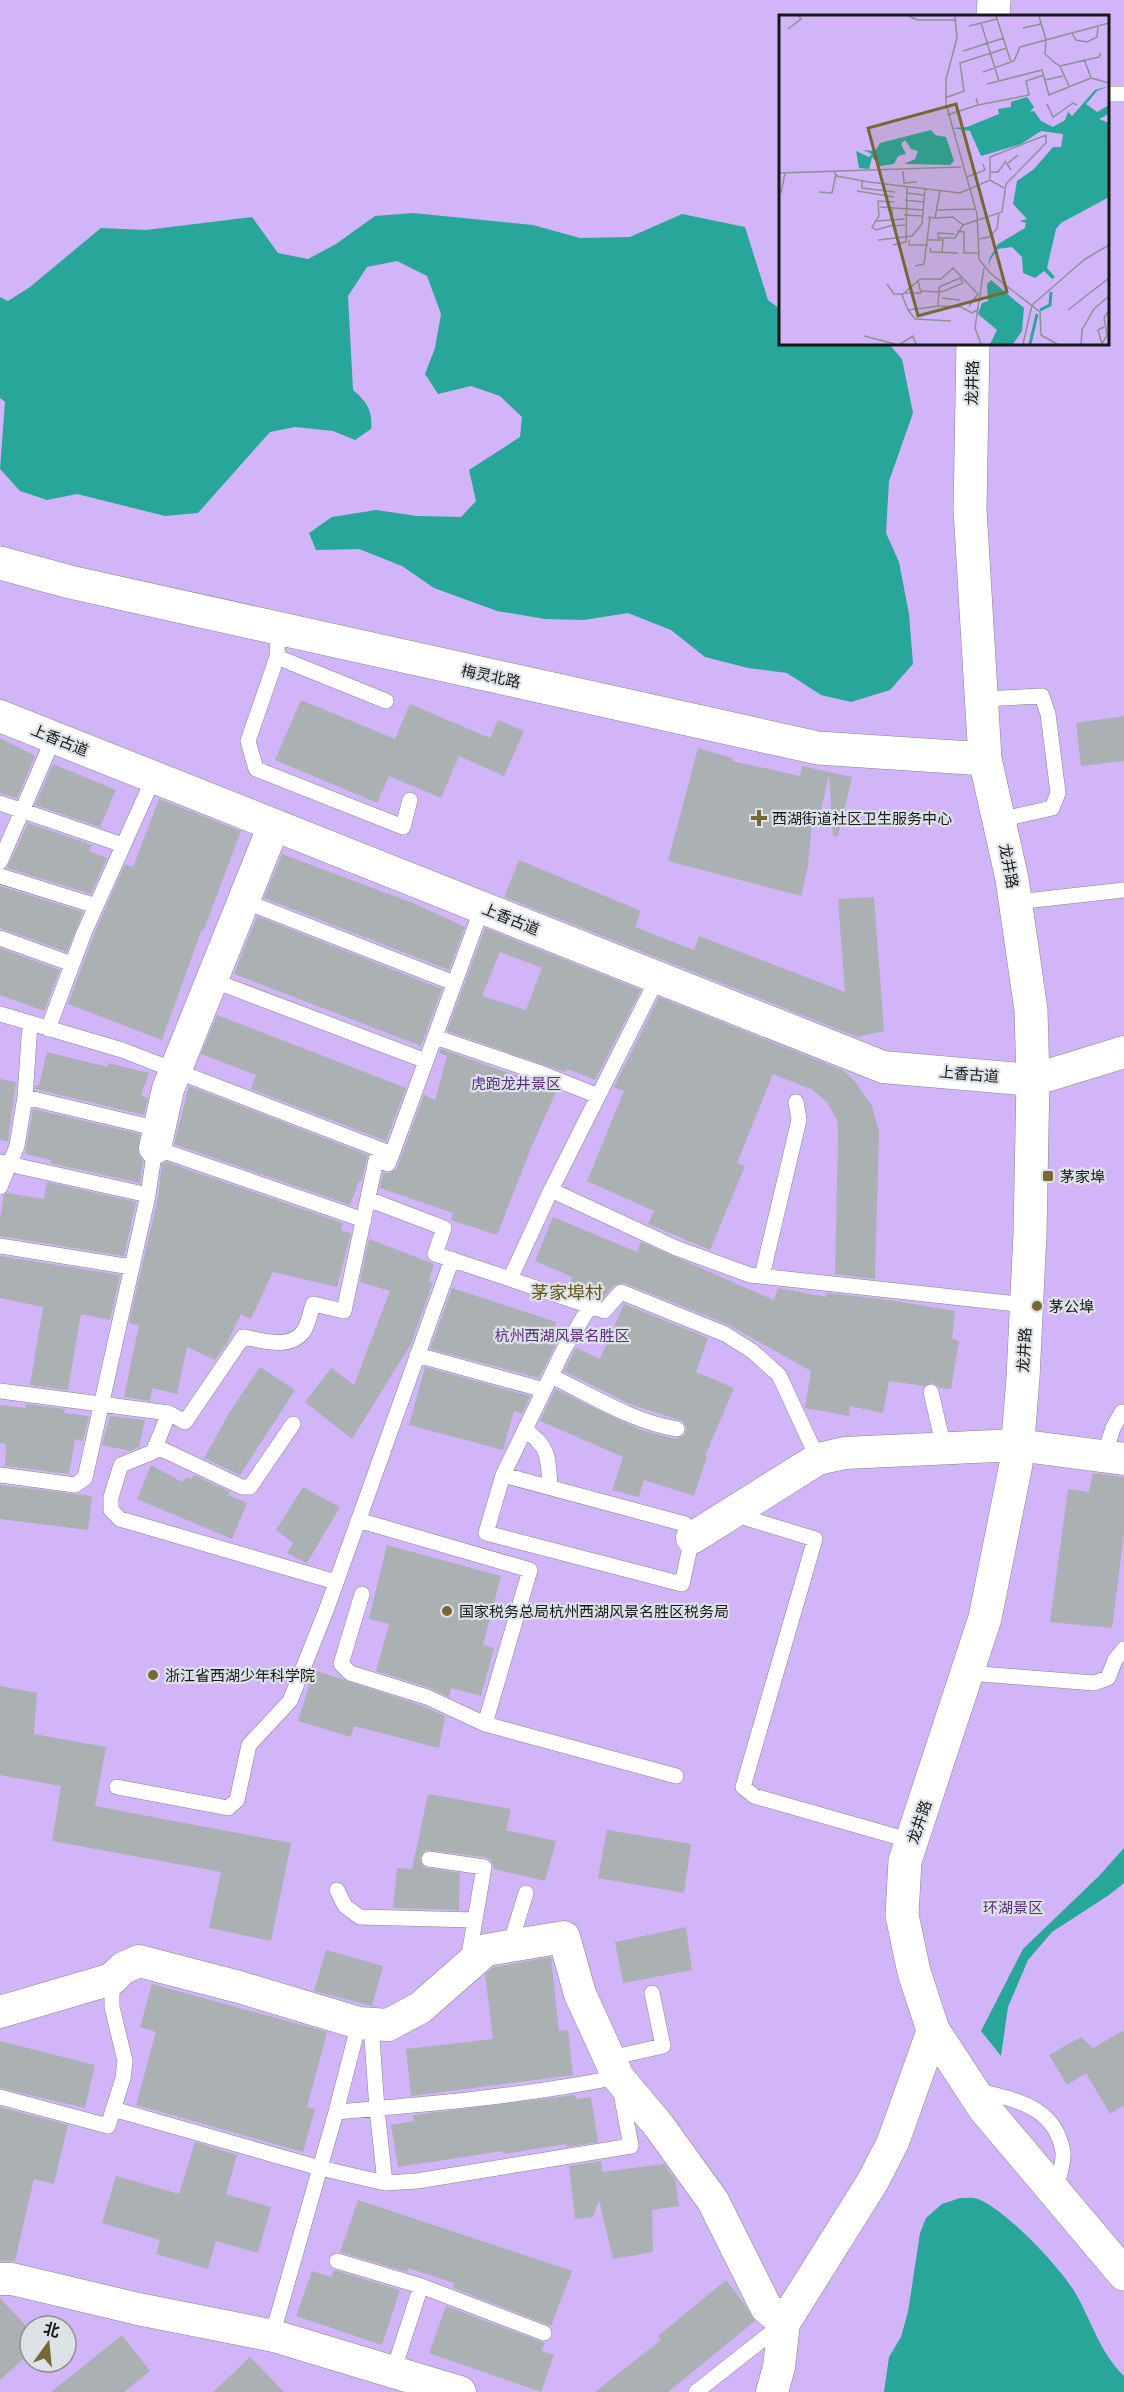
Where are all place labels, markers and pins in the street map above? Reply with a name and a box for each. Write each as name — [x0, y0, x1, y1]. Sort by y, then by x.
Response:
marker: 西湖街道社区卫生服务中心 — [750, 809, 768, 827]
place label: 西湖街道社区卫生服务中心 — [772, 810, 952, 827]
place label: 茅家埠 — [1060, 1168, 1105, 1185]
marker: 茅家埠 — [1041, 1169, 1055, 1183]
place label: 茅公埠 — [1049, 1298, 1094, 1315]
marker: 茅公埠 — [1030, 1299, 1044, 1313]
place label: 国家税务总局杭州西湖风景名胜区税务局 — [459, 1603, 729, 1620]
marker: 国家税务总局杭州西湖风景名胜区税务局 — [440, 1604, 454, 1618]
place label: 浙江省西湖少年科学院 — [165, 1667, 315, 1684]
marker: 浙江省西湖少年科学院 — [146, 1668, 160, 1682]

